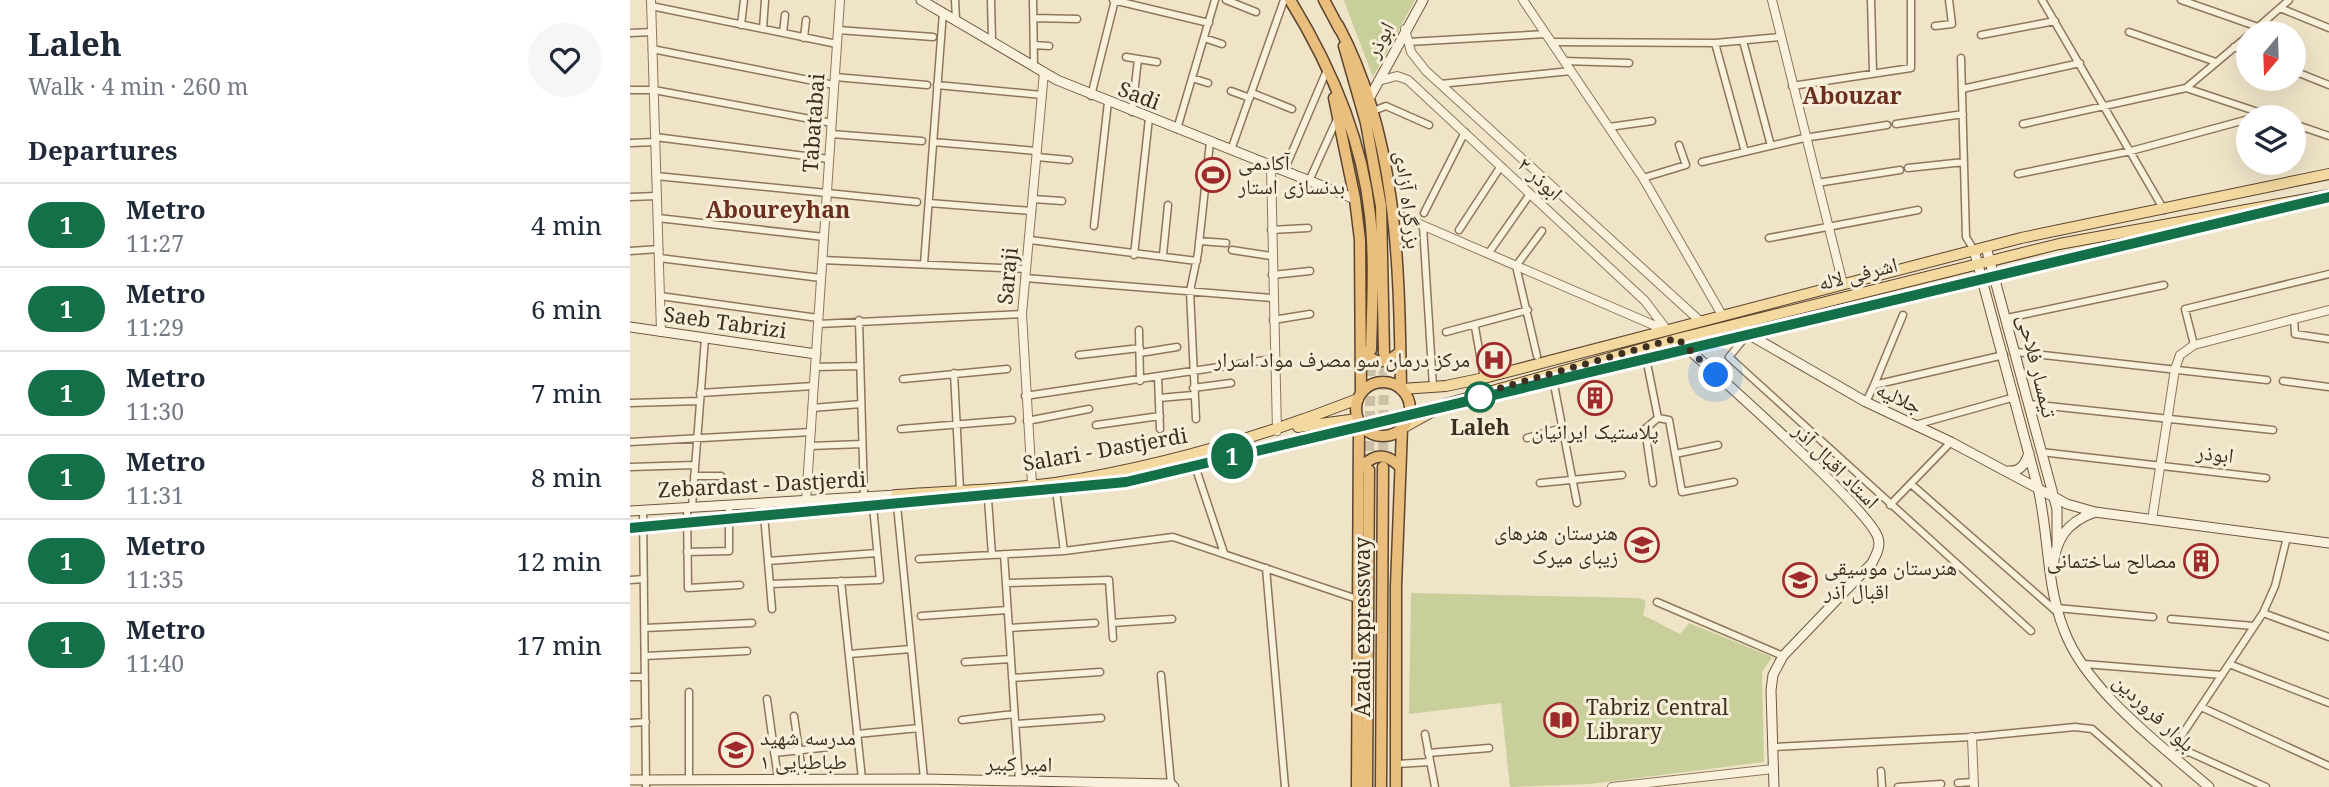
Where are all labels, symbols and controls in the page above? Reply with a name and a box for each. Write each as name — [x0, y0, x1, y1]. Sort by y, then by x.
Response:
street label: ابوذر — [1358, 16, 1400, 63]
text: Laleh — [28, 21, 122, 66]
north arrow — [2236, 21, 2306, 91]
map controls — [2236, 21, 2306, 175]
button: heart — [528, 23, 602, 97]
text: Walk · 4 min · 260 m — [28, 70, 248, 102]
street label: Tabatabai — [796, 72, 830, 174]
street label: Sadi — [1114, 74, 1165, 116]
district label: Abouzar — [1802, 79, 1902, 111]
button: layers — [2236, 105, 2306, 175]
text: Departures — [28, 132, 178, 168]
place label: آکادمی بدنسازی استار — [1237, 148, 1345, 200]
street label: بزرگراه آزادی — [1389, 149, 1429, 250]
street label: ابوذر ۲ — [1512, 150, 1569, 206]
sports icon: آکادمی بدنسازی استار — [1194, 156, 1232, 194]
text: Metro — [126, 191, 206, 227]
district label: Aboureyhan — [706, 193, 850, 225]
text: 4 min — [531, 207, 602, 243]
text: 1 — [60, 208, 73, 241]
text: 11:27 — [126, 227, 184, 259]
street label: Saraji — [990, 246, 1024, 306]
street label: اشرفی لاله — [1815, 250, 1900, 296]
text: Metro — [126, 275, 206, 311]
text: 6 min — [531, 291, 602, 327]
text: 1 — [60, 292, 73, 325]
street label: Saeb Tabrizi — [662, 300, 789, 345]
text: 11:29 — [126, 311, 184, 343]
street label: تیمسار فلاحی — [2012, 311, 2064, 420]
hospital icon: مرکز درمان سو مصرف مواد اسرار — [1475, 341, 1513, 379]
place label: مرکز درمان سو مصرف مواد اسرار — [1213, 345, 1470, 373]
your location — [1698, 357, 1733, 392]
text: Metro — [126, 359, 206, 395]
street label: جلالیه — [1872, 374, 1927, 420]
text: 7 min — [531, 375, 602, 411]
text: 1 — [60, 376, 73, 409]
building icon: پلاستیک ایرانیان — [1576, 379, 1614, 417]
marker: Laleh — [1465, 382, 1495, 412]
text: 11:30 — [126, 395, 184, 427]
place label: Laleh — [1450, 413, 1510, 441]
street label: استاد اقبال آذر — [1787, 415, 1886, 514]
place label: پلاستیک ایرانیان — [1531, 417, 1659, 445]
street label: Salari - Dastjerdi — [1020, 421, 1190, 477]
line badge: 1 — [1209, 433, 1255, 479]
street label: ابوذر — [2194, 437, 2235, 469]
text: 1 — [1225, 439, 1239, 472]
text: Metro — [126, 443, 206, 479]
text: 8 min — [531, 459, 602, 495]
text: 1 — [60, 460, 73, 493]
street label: Zebardast - Dastjerdi — [657, 465, 867, 503]
text: 11:31 — [126, 479, 184, 511]
place label: هنرستان هنرهای زیبای میرک — [1494, 518, 1618, 570]
school or university icon: هنرستان هنرهای زیبای میرک — [1623, 526, 1661, 564]
text: Metro — [126, 527, 206, 563]
street label: Azadi expressway — [1348, 537, 1376, 717]
building icon: مصالح ساختمانی — [2182, 542, 2220, 580]
text: 12 min — [517, 543, 602, 579]
text: 1 — [60, 544, 73, 577]
place label: مصالح ساختمانی — [2047, 546, 2176, 574]
place label: هنرستان موسیقی اقبال آذر — [1823, 553, 1957, 605]
school or university icon: هنرستان موسیقی اقبال آذر — [1781, 561, 1819, 599]
text: 11:35 — [126, 563, 184, 595]
text: Metro — [126, 611, 206, 647]
text: 17 min — [517, 627, 602, 663]
text: 1 — [60, 628, 73, 661]
text: 11:40 — [126, 647, 184, 679]
street label: بلوار فروردین — [2108, 667, 2202, 758]
place label: Tabriz Central Library — [1586, 693, 1729, 745]
library icon: Tabriz Central Library — [1542, 701, 1580, 739]
place label: مدرسه شهید طباطبایی ۱ — [760, 723, 856, 775]
school or university icon: مدرسه شهید طباطبایی ۱ — [717, 731, 755, 769]
street label: امیر کبیر — [984, 748, 1053, 778]

